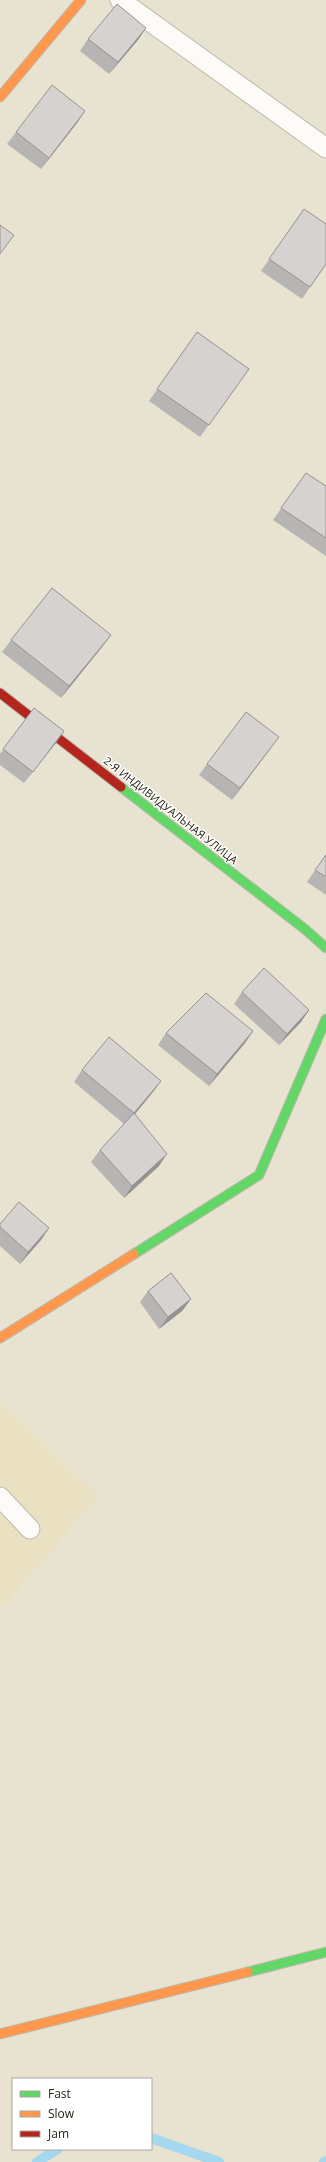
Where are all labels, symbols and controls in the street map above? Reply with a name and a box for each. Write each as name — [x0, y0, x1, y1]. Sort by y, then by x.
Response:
street label: 2-Я ИНДИВИДУАЛЬНАЯ УЛИЦА — [101, 753, 241, 867]
legend — [12, 2078, 152, 2150]
text: Fast — [48, 2085, 71, 2102]
text: Slow — [48, 2105, 75, 2122]
text: Jam — [47, 2125, 69, 2142]

